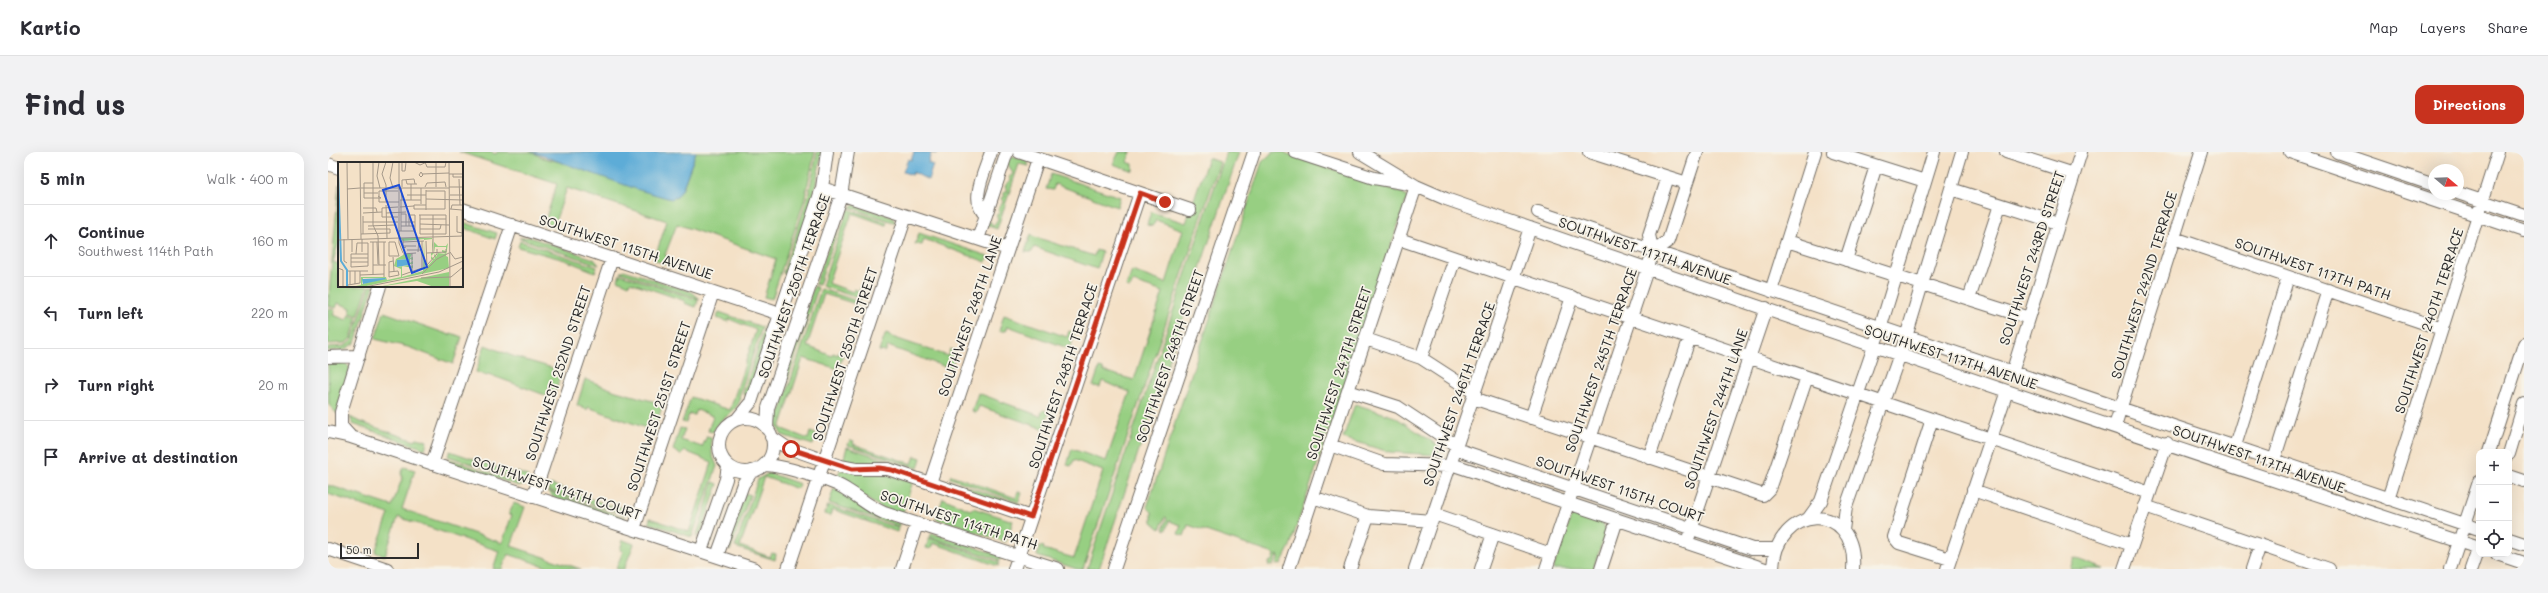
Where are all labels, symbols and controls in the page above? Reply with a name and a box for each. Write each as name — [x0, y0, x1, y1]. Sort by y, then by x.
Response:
text: Kartio — [20, 15, 80, 40]
text: Map — [2369, 18, 2398, 37]
text: Layers — [2420, 18, 2466, 37]
text: Share — [2488, 18, 2528, 37]
button: Directions — [2415, 85, 2524, 124]
text: Find us — [24, 86, 125, 122]
inset map — [338, 162, 463, 287]
north arrow — [2428, 164, 2464, 200]
text: 5 min — [40, 167, 85, 189]
street label: SOUTHWEST 243RD STREET — [1994, 168, 2069, 347]
text: Walk · 400 m — [206, 170, 288, 187]
street label: SOUTHWEST 242ND TERRACE — [2106, 189, 2181, 381]
street label: SOUTHWEST 250TH TERRACE — [753, 191, 834, 381]
route end — [1156, 193, 1174, 211]
street label: SOUTHWEST 115TH AVENUE — [537, 209, 716, 284]
street label: SOUTHWEST 117TH AVENUE — [1556, 212, 1734, 289]
text: Continue — [78, 222, 145, 242]
street label: SOUTHWEST 240TH TERRACE — [2389, 226, 2468, 416]
icon: ahead — [40, 230, 62, 252]
text: 160 m — [252, 232, 288, 249]
street label: SOUTHWEST 248TH LANE — [933, 233, 1006, 399]
street label: SOUTHWEST 117TH PATH — [2233, 233, 2394, 304]
text: Southwest 114th Path — [78, 242, 213, 259]
street label: SOUTHWEST 250TH STREET — [807, 264, 882, 443]
street label: SOUTHWEST 245TH TERRACE — [1560, 265, 1641, 454]
street label: SOUTHWEST 248TH STREET — [1131, 267, 1208, 445]
street label: SOUTHWEST 248TH TERRACE — [1024, 281, 1102, 471]
street label: SOUTHWEST 252ND STREET — [520, 283, 595, 463]
street label: SOUTHWEST 247TH STREET — [1302, 284, 1376, 462]
street label: SOUTHWEST 246TH TERRACE — [1418, 299, 1499, 489]
icon: left — [40, 302, 62, 324]
text: Turn left — [78, 303, 143, 323]
text: 220 m — [251, 304, 288, 321]
street label: SOUTHWEST 251ST STREET — [622, 318, 695, 493]
street label: SOUTHWEST 117TH AVENUE — [1862, 319, 2040, 394]
street label: SOUTHWEST 244TH LANE — [1679, 326, 1752, 492]
icon: right — [40, 374, 62, 396]
text: Turn right — [78, 375, 155, 395]
text: 20 m — [258, 376, 288, 393]
street label: SOUTHWEST 117TH AVENUE — [2170, 420, 2348, 497]
route start — [782, 440, 800, 458]
icon: arrive — [40, 446, 62, 468]
text: Arrive at destination — [78, 447, 238, 467]
map controls — [2476, 449, 2512, 557]
button: + — [2476, 449, 2512, 485]
street label: SOUTHWEST 114TH COURT — [470, 451, 644, 524]
street label: SOUTHWEST 115TH COURT — [1534, 451, 1707, 526]
street label: SOUTHWEST 114TH PATH — [878, 485, 1040, 554]
button: − — [2476, 485, 2512, 521]
button: locate — [2476, 521, 2512, 557]
scale bar — [340, 541, 419, 560]
text: 50 m — [346, 542, 372, 557]

